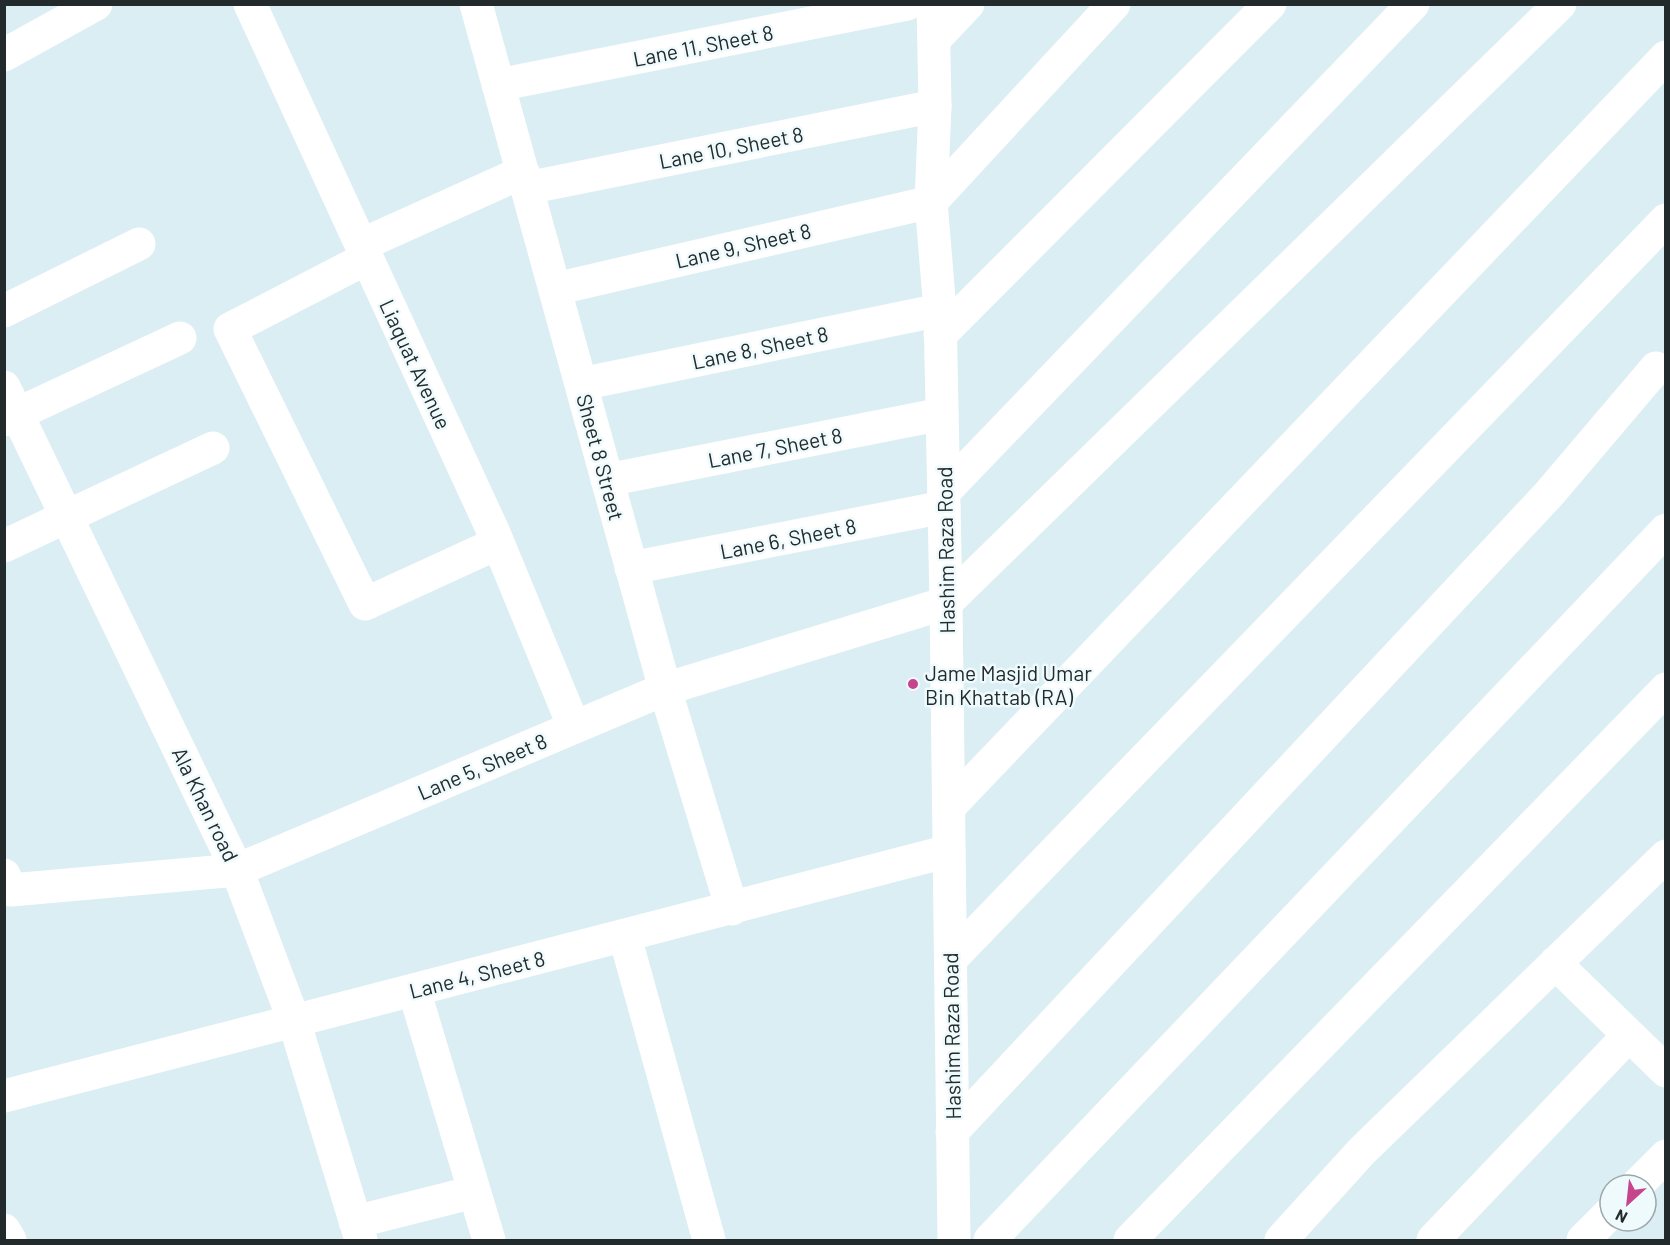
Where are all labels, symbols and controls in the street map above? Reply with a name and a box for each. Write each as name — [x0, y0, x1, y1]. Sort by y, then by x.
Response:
street label: Lane 11, Sheet 8 — [631, 19, 775, 71]
street label: Lane 10, Sheet 8 — [657, 121, 805, 173]
street label: Lane 9, Sheet 8 — [673, 217, 813, 273]
street label: Liaquat Avenue — [375, 295, 457, 433]
street label: Lane 8, Sheet 8 — [690, 320, 830, 374]
street label: Sheet 8 Street — [572, 391, 630, 523]
street label: Lane 7, Sheet 8 — [706, 422, 844, 472]
street label: Hashim Raza Road — [931, 466, 959, 634]
street label: Lane 6, Sheet 8 — [718, 513, 858, 563]
place label: Jame Masjid Umar Bin Khattab (RA) — [925, 660, 1092, 709]
marker: Jame Masjid Umar Bin Khattab (RA) — [906, 677, 920, 691]
street label: Lane 5, Sheet 8 — [413, 727, 551, 805]
street label: Ala Khan road — [168, 743, 244, 865]
street label: Lane 4, Sheet 8 — [407, 945, 547, 1003]
street label: Hashim Raza Road — [937, 952, 965, 1120]
north arrow — [1598, 1173, 1658, 1233]
text: N — [1612, 1206, 1630, 1228]

